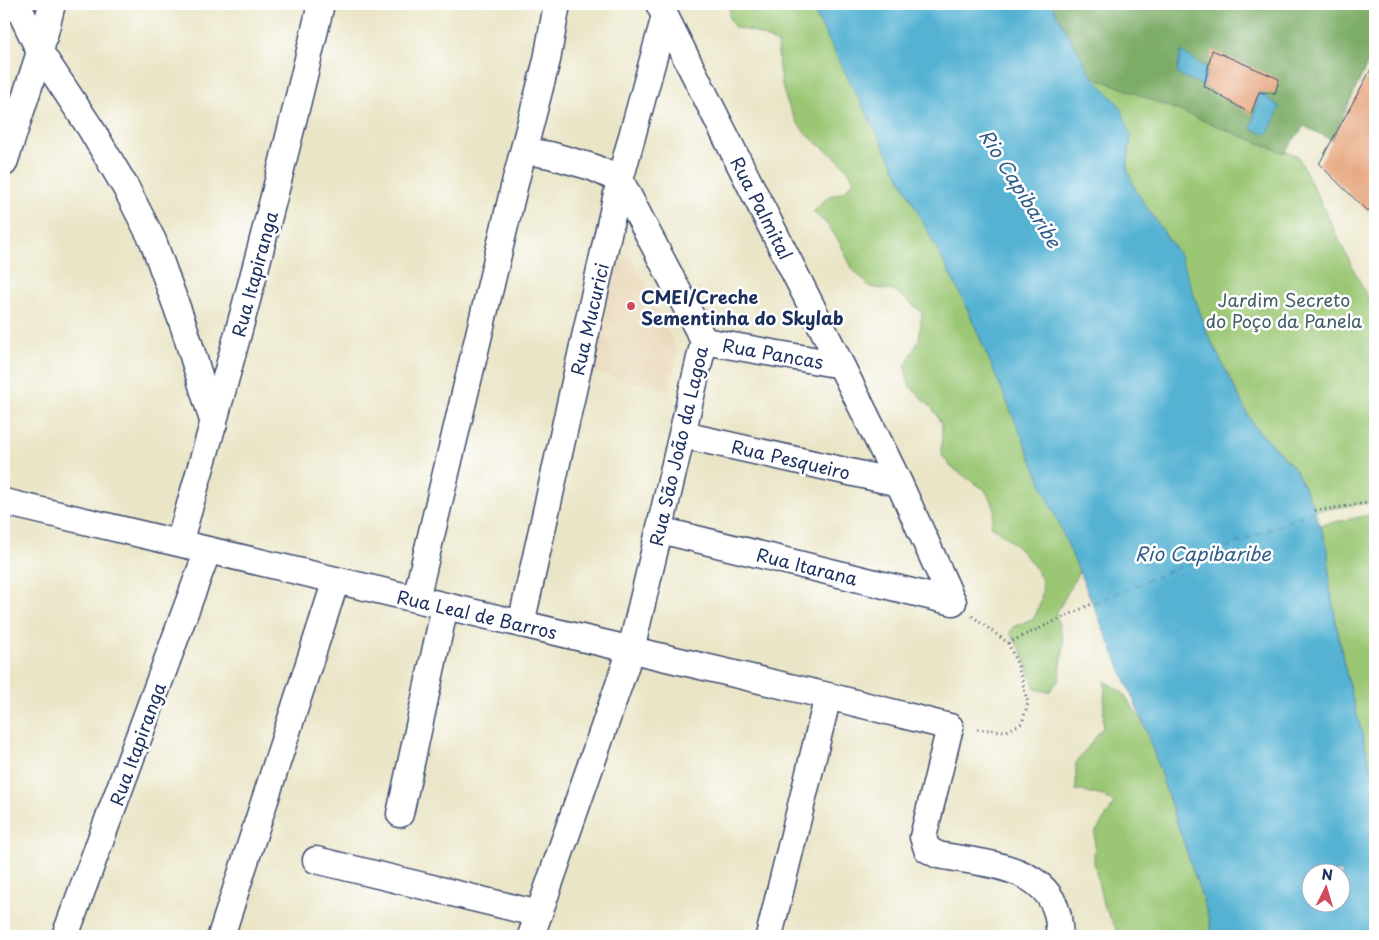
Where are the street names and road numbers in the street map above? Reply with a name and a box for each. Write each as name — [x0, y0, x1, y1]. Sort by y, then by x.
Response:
street label: Rua Palmital — [724, 152, 800, 264]
street label: Rua Itapiranga — [224, 208, 284, 340]
street label: Rua Mucurici — [563, 260, 615, 378]
street label: Rua Pancas — [721, 331, 825, 375]
street label: Rua São João da Lagoa — [642, 343, 714, 549]
street label: Rua Pesqueiro — [729, 432, 853, 486]
street label: Rua Itarana — [754, 540, 861, 592]
street label: Rua Leal de Barros — [394, 582, 560, 646]
street label: Rua Itapiranga — [102, 679, 172, 809]

